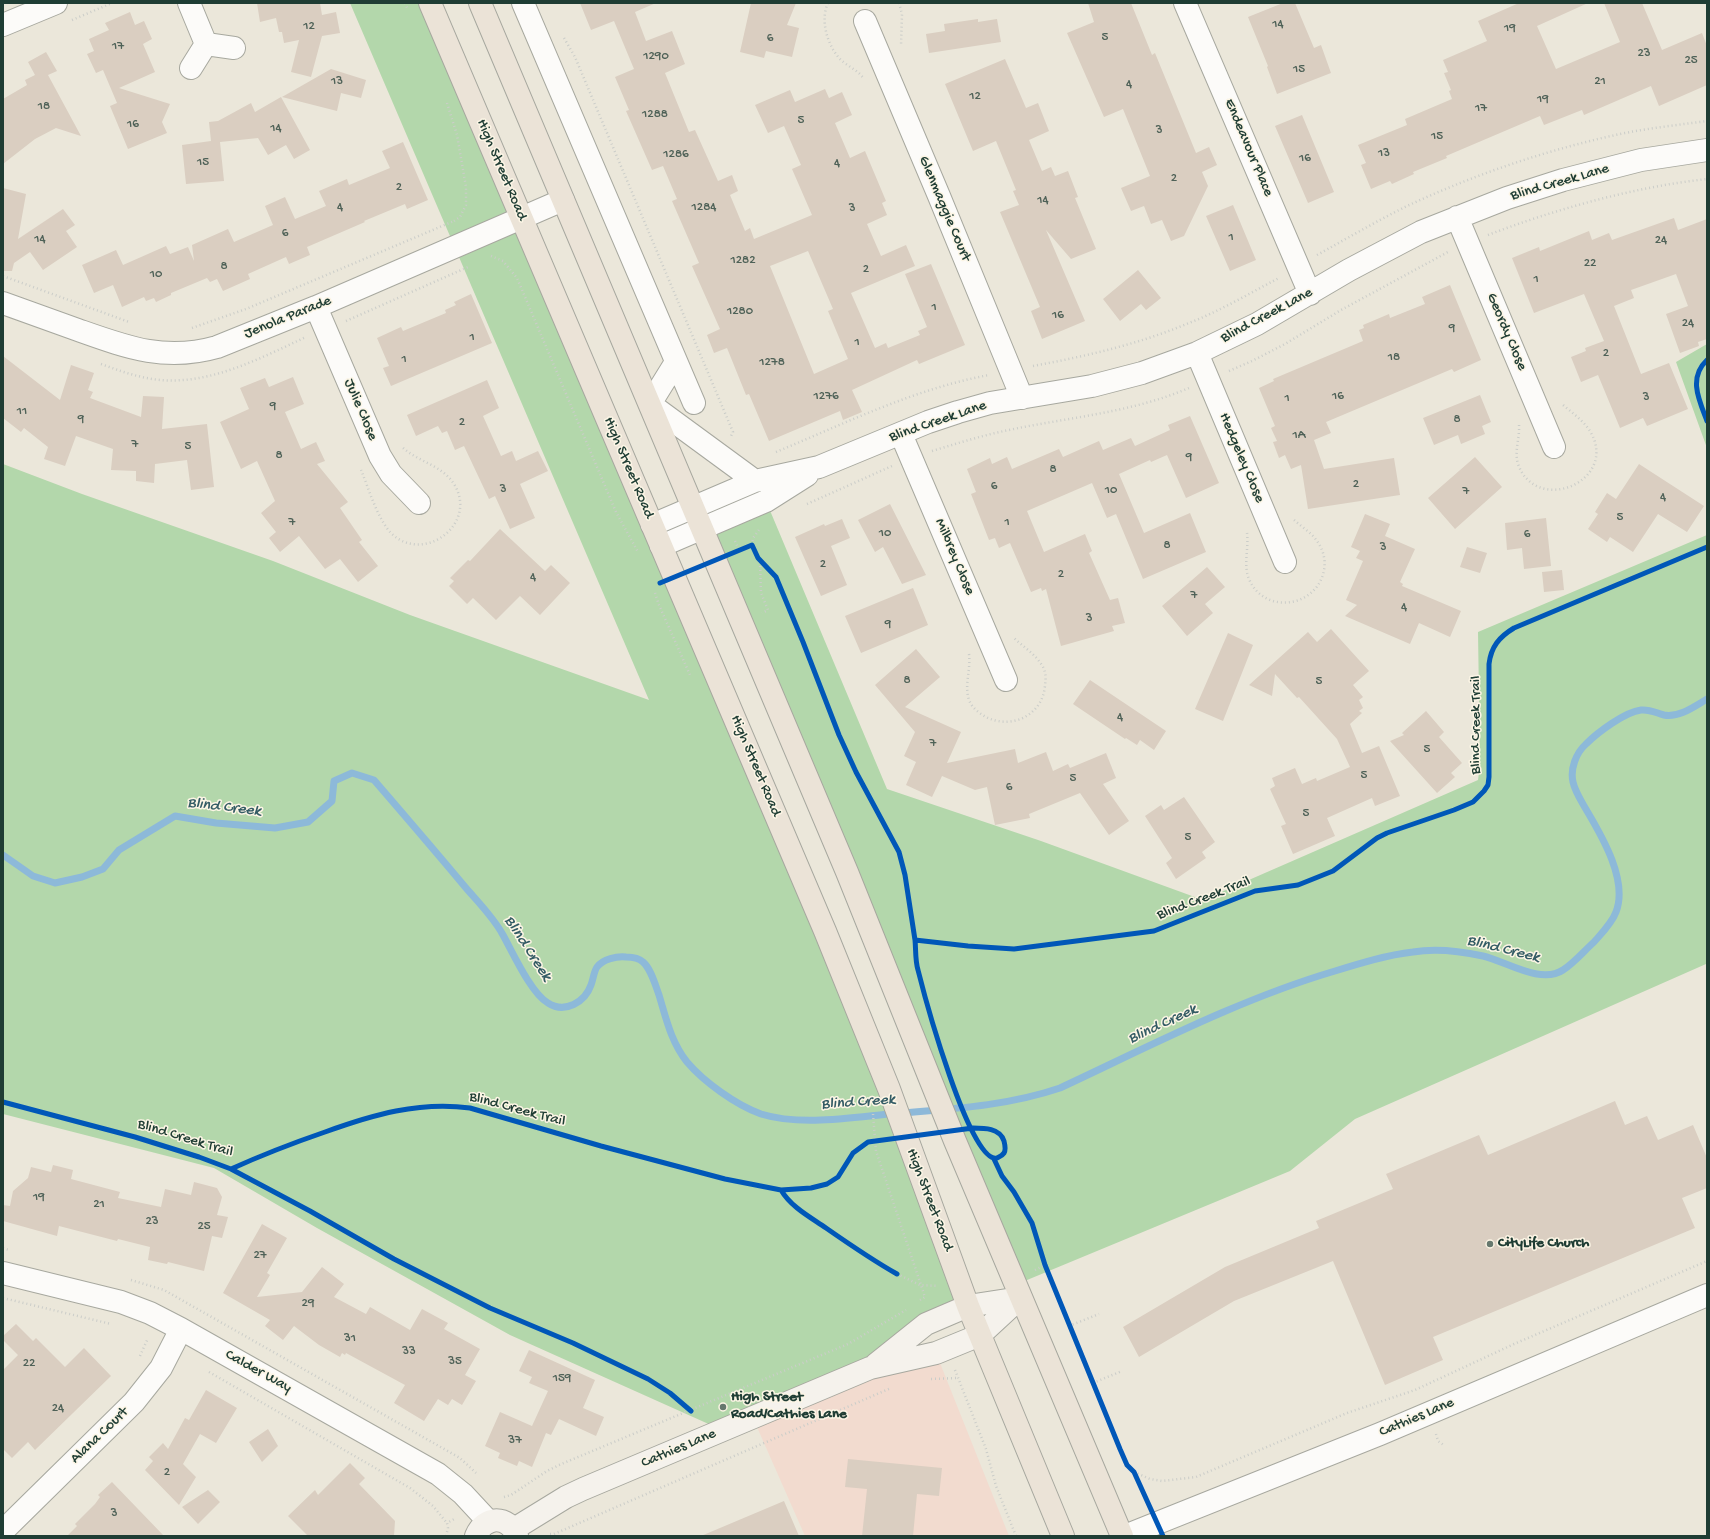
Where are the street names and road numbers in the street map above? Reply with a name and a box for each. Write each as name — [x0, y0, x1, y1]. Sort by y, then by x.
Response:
street label: Endeavour Place — [1219, 96, 1277, 200]
street label: High Street Road — [472, 117, 530, 223]
street label: Glenmaggie Court — [914, 154, 974, 264]
street label: Blind Creek Lane — [1509, 160, 1611, 206]
street label: Blind Creek Lane — [1218, 284, 1316, 348]
street label: Geordy Close — [1482, 291, 1530, 373]
street label: Jenola Parade — [242, 292, 334, 344]
street label: Julie Close — [339, 376, 381, 444]
street label: Blind Creek Lane — [887, 397, 989, 447]
street label: Hedgeley Close — [1214, 410, 1268, 506]
street label: High Street Road — [599, 415, 657, 521]
street label: Milbrey Close — [930, 516, 978, 598]
street label: Blind Creek Trail — [1468, 676, 1486, 774]
street label: High Street Road — [726, 713, 784, 819]
street label: Blind Creek Trail — [1155, 873, 1253, 925]
street label: Blind Creek Trail — [467, 1089, 567, 1131]
street label: Blind Creek Trail — [135, 1116, 235, 1162]
street label: High Street Road — [901, 1146, 957, 1254]
street label: Calder Way — [221, 1346, 295, 1398]
street label: Cathies Lane — [1377, 1394, 1457, 1442]
street label: Alana Court — [67, 1404, 133, 1468]
street label: Cathies Lane — [639, 1425, 719, 1473]

